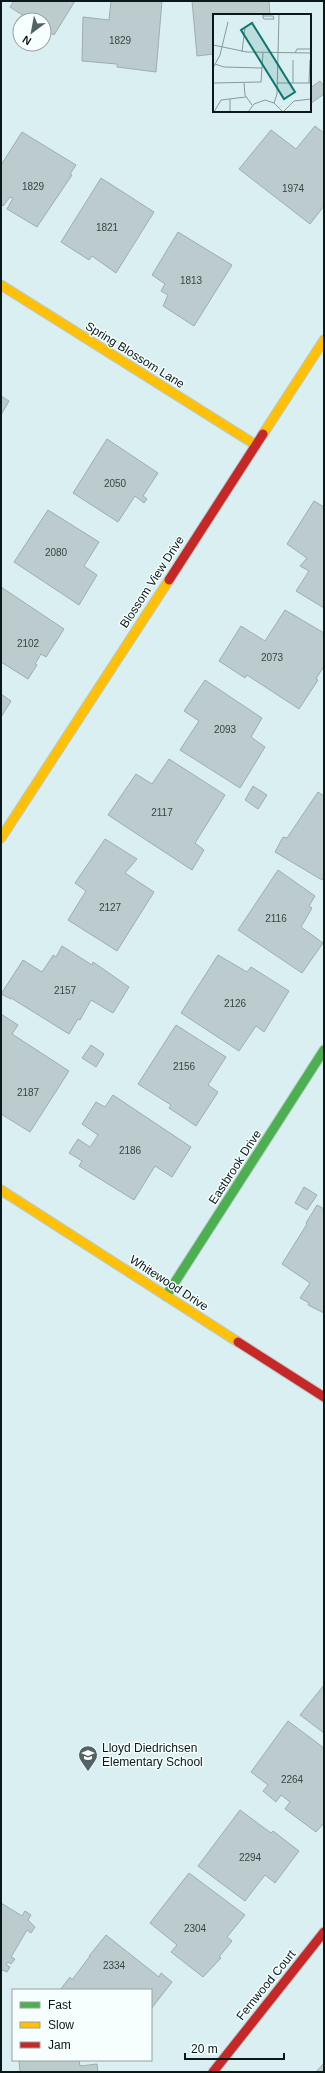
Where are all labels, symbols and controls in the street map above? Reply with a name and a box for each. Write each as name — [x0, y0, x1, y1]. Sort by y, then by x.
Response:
north arrow — [12, 12, 52, 52]
inset map — [213, 14, 311, 112]
text: N — [20, 33, 33, 48]
house number: 1829 — [109, 35, 132, 46]
house number: 1829 — [22, 181, 45, 192]
house number: 1974 — [282, 183, 305, 194]
house number: 1821 — [96, 222, 119, 233]
house number: 1813 — [180, 275, 203, 286]
street label: Spring Blossom Lane — [83, 319, 187, 391]
house number: 2050 — [104, 478, 127, 489]
street label: Blossom View Drive — [117, 533, 187, 630]
house number: 2080 — [45, 547, 68, 558]
house number: 2102 — [17, 638, 40, 649]
house number: 2073 — [261, 652, 284, 663]
house number: 2093 — [214, 724, 237, 735]
house number: 2117 — [151, 807, 173, 818]
house number: 2127 — [99, 902, 122, 913]
house number: 2116 — [265, 913, 287, 924]
house number: 2157 — [54, 985, 77, 996]
house number: 2126 — [224, 998, 247, 1009]
house number: 2156 — [173, 1061, 196, 1072]
house number: 2187 — [17, 1087, 40, 1098]
street label: Eastbrook Drive — [206, 1127, 264, 1207]
house number: 2186 — [119, 1145, 142, 1156]
street label: Whitewood Drive — [127, 1252, 211, 1314]
place label: Lloyd Diedrichsen Elementary School — [102, 1741, 203, 1769]
school or university icon: Lloyd Diedrichsen Elementary School — [77, 1744, 99, 1772]
house number: 2264 — [281, 1774, 304, 1785]
house number: 2294 — [239, 1852, 262, 1863]
house number: 2304 — [184, 1923, 207, 1934]
street label: Fernwood Court — [233, 1947, 299, 2023]
house number: 2334 — [103, 1960, 126, 1971]
legend — [12, 1989, 152, 2061]
text: Fast — [48, 1998, 72, 2012]
text: Slow — [48, 2018, 74, 2032]
scale bar — [185, 2035, 284, 2061]
text: Jam — [48, 2038, 71, 2052]
text: 20 m — [191, 2042, 218, 2056]

